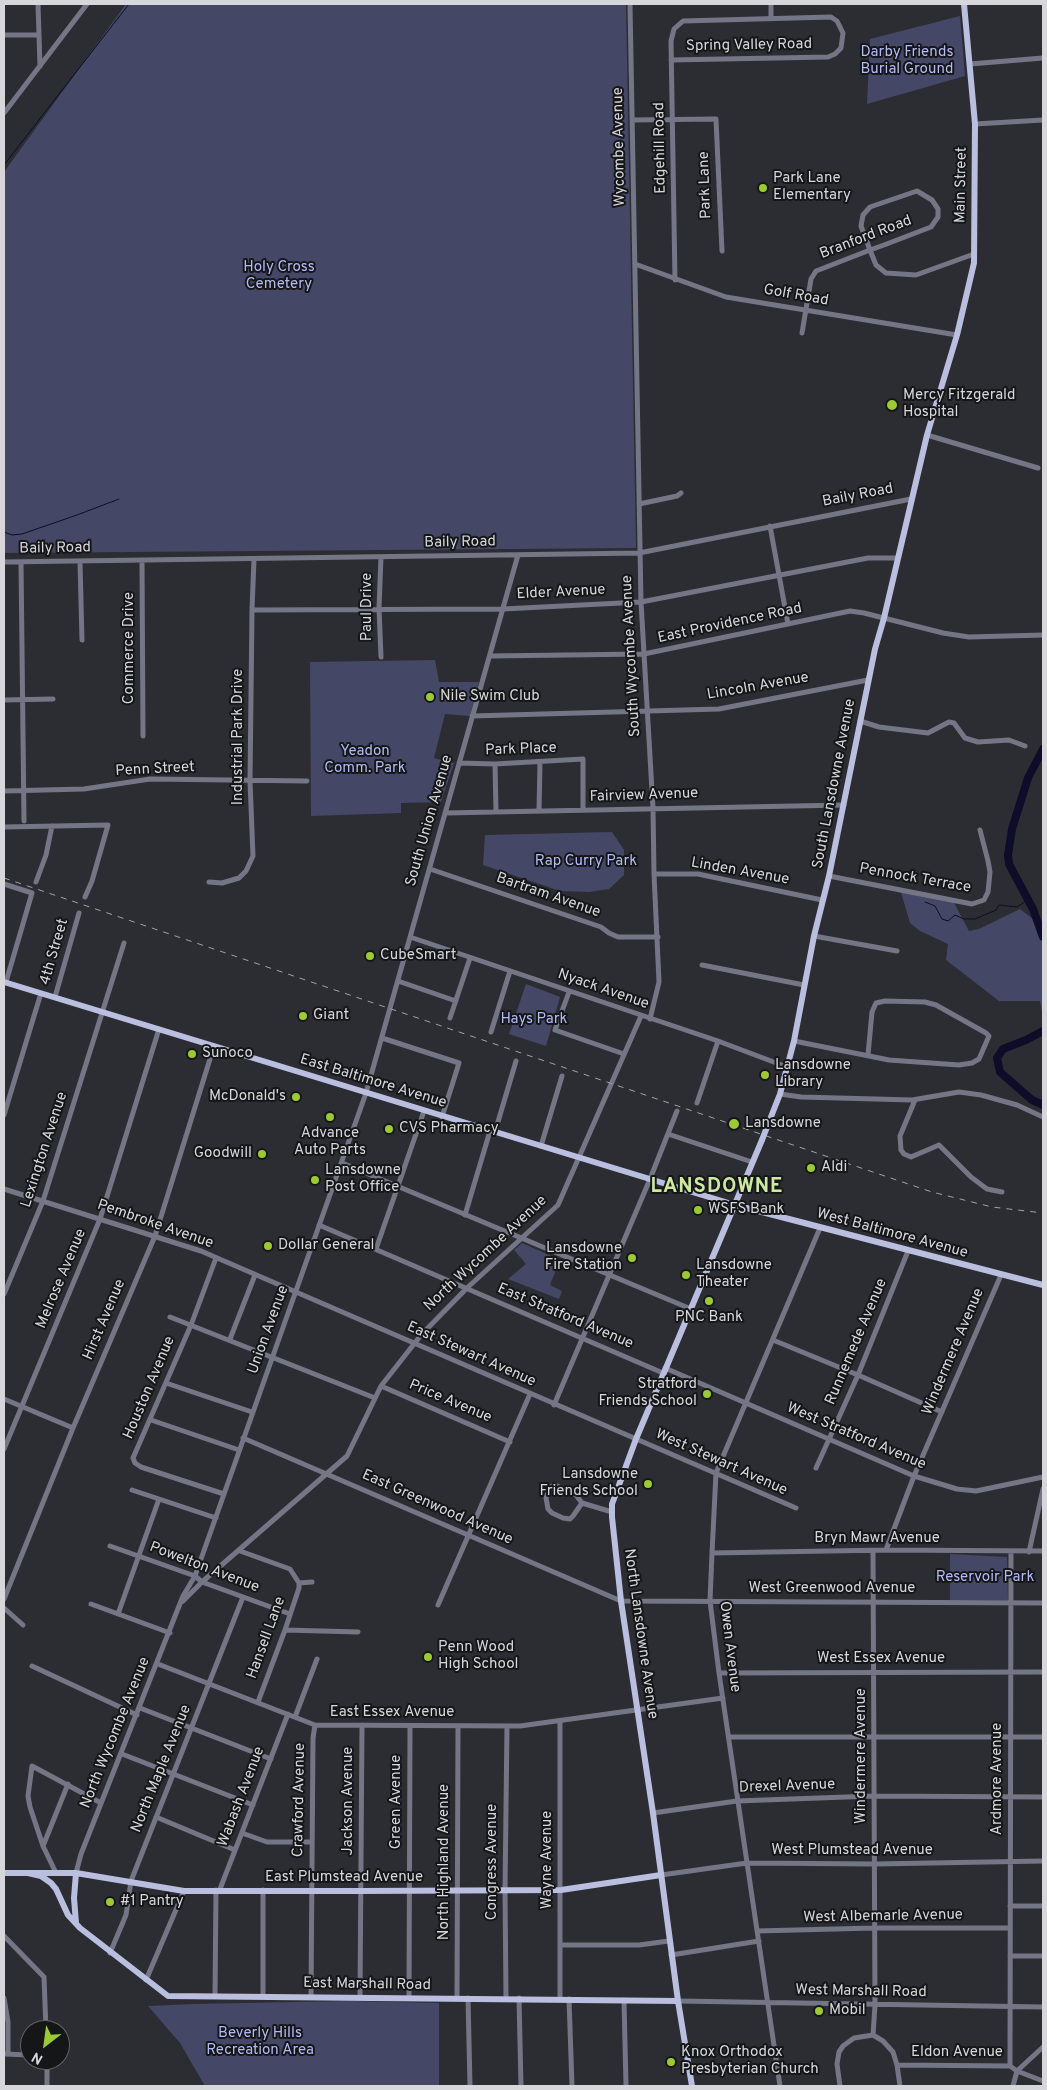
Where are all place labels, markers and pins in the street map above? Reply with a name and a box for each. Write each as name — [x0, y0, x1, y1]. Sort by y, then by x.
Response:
place label: Park Lane Elementary — [773, 170, 851, 205]
marker: Park Lane Elementary — [757, 182, 769, 194]
place label: Mercy Fitzgerald Hospital — [903, 387, 1015, 422]
marker: Mercy Fitzgerald Hospital — [885, 398, 899, 412]
place label: Nile Swim Club — [440, 688, 540, 706]
marker: Nile Swim Club — [424, 691, 436, 703]
place label: CubeSmart — [380, 947, 456, 965]
marker: CubeSmart — [364, 950, 376, 962]
place label: Giant — [313, 1007, 349, 1025]
marker: Giant — [297, 1010, 309, 1022]
place label: Sunoco — [202, 1045, 253, 1063]
marker: Sunoco — [186, 1048, 198, 1060]
place label: Lansdowne Library — [775, 1057, 851, 1092]
marker: Lansdowne Library — [759, 1069, 771, 1081]
place label: McDonald's — [209, 1088, 286, 1106]
marker: McDonald's — [290, 1091, 302, 1103]
marker: Advance Auto Parts — [324, 1111, 336, 1123]
place label: Lansdowne — [745, 1115, 821, 1133]
marker: Lansdowne — [727, 1117, 741, 1131]
place label: CVS Pharmacy — [399, 1120, 499, 1138]
marker: CVS Pharmacy — [383, 1123, 395, 1135]
place label: Advance Auto Parts — [294, 1125, 366, 1160]
place label: Goodwill — [194, 1145, 252, 1163]
marker: Goodwill — [256, 1148, 268, 1160]
place label: Aldi — [821, 1159, 847, 1177]
place label: Lansdowne Post Office — [325, 1162, 401, 1197]
marker: Aldi — [805, 1162, 817, 1174]
marker: Lansdowne Post Office — [309, 1174, 321, 1186]
place label: WSFS Bank — [708, 1201, 784, 1219]
marker: WSFS Bank — [692, 1204, 704, 1216]
place label: Dollar General — [278, 1237, 375, 1255]
marker: Dollar General — [262, 1240, 274, 1252]
place label: Lansdowne Fire Station — [545, 1240, 622, 1275]
marker: Lansdowne Fire Station — [626, 1252, 638, 1264]
place label: Lansdowne Theater — [696, 1257, 772, 1292]
marker: Lansdowne Theater — [680, 1269, 692, 1281]
marker: PNC Bank — [703, 1295, 715, 1307]
place label: PNC Bank — [675, 1309, 743, 1327]
place label: Stratford Friends School — [598, 1376, 697, 1411]
marker: Stratford Friends School — [701, 1388, 713, 1400]
place label: Lansdowne Friends School — [539, 1466, 638, 1501]
marker: Lansdowne Friends School — [642, 1478, 654, 1490]
place label: Penn Wood High School — [438, 1639, 519, 1674]
marker: Penn Wood High School — [422, 1651, 434, 1663]
place label: #1 Pantry — [120, 1893, 184, 1911]
marker: #1 Pantry — [104, 1896, 116, 1908]
place label: Mobil — [829, 2002, 866, 2020]
marker: Mobil — [813, 2005, 825, 2017]
place label: Knox Orthodox Presbyterian Church — [681, 2044, 819, 2079]
marker: Knox Orthodox Presbyterian Church — [665, 2056, 677, 2068]

